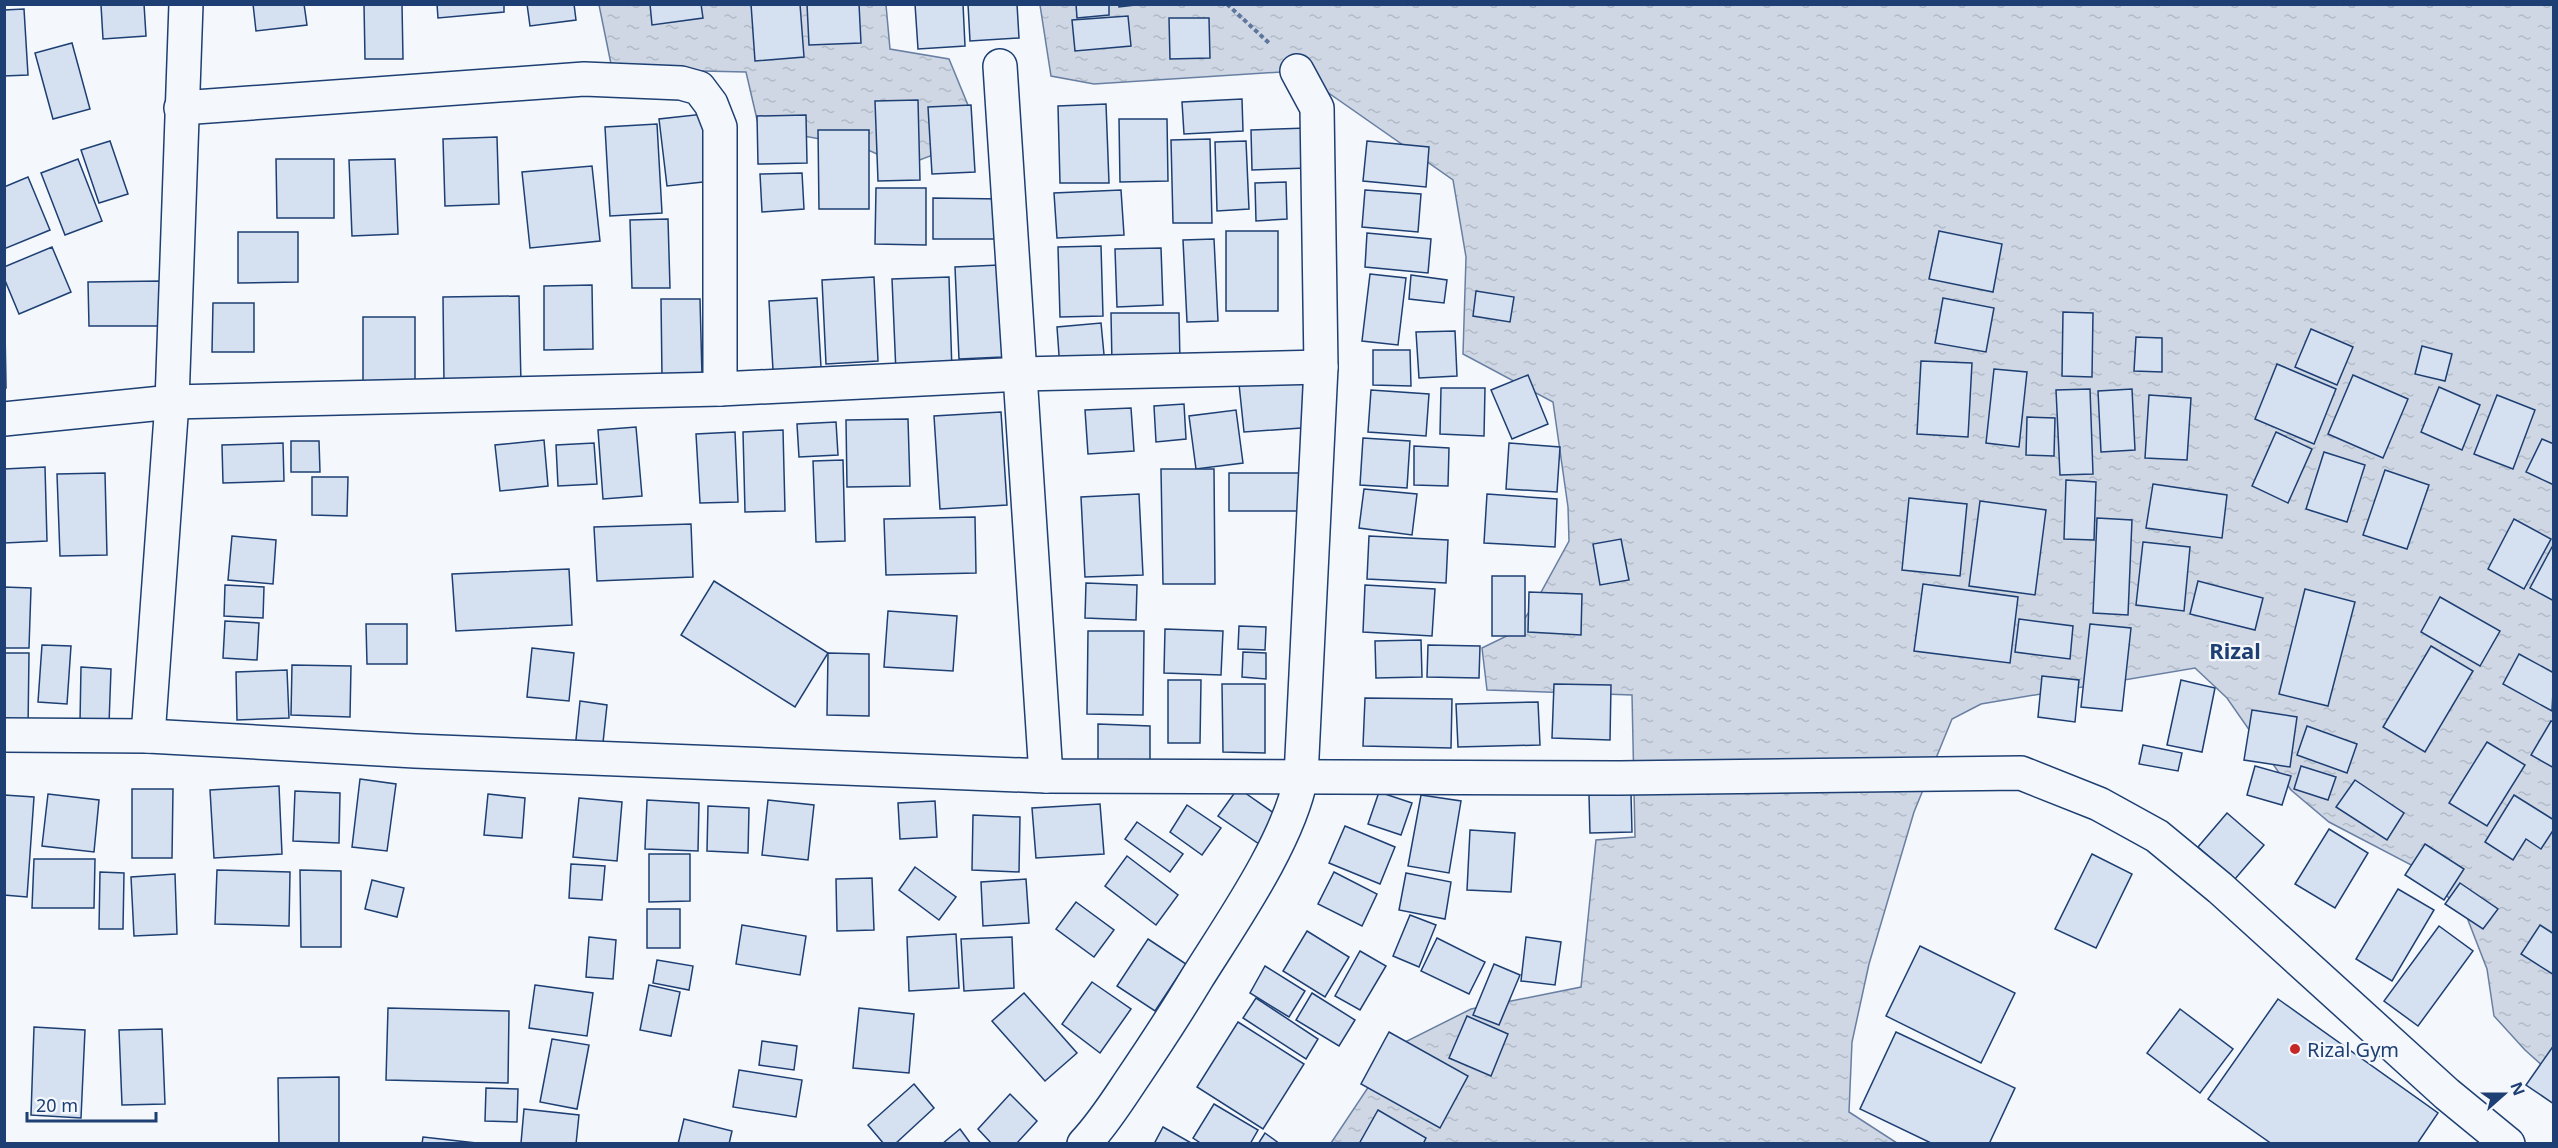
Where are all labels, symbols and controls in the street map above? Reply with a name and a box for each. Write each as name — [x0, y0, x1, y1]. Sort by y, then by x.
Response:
district label: Rizal — [2209, 635, 2261, 665]
place label: Rizal Gym — [2307, 1036, 2399, 1063]
marker: Rizal Gym — [2288, 1042, 2302, 1056]
north arrow — [2474, 1064, 2534, 1124]
text: N — [2505, 1079, 2531, 1099]
scale bar — [27, 1085, 156, 1123]
text: 20 m — [36, 1093, 78, 1117]

